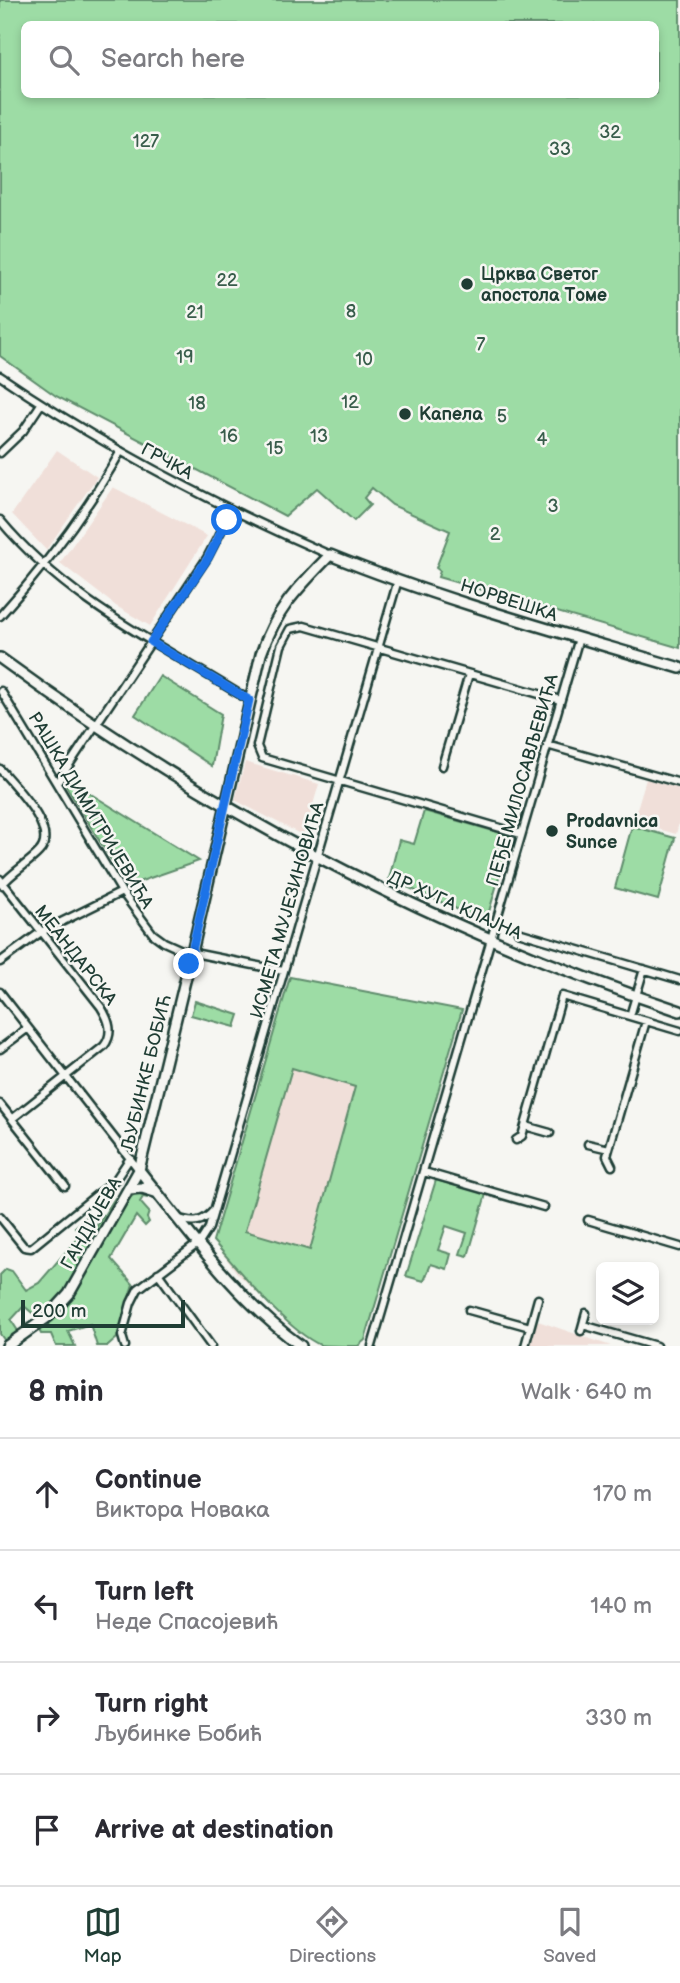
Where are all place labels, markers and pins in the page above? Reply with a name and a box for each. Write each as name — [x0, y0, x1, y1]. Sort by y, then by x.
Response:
place label: Црква Светог апостола Томе — [481, 264, 607, 306]
marker: Црква Светог апостола Томе — [459, 276, 475, 292]
place label: Капела — [419, 404, 483, 425]
marker: Капела — [397, 406, 413, 422]
place label: Prodavnica Sunce — [566, 811, 658, 853]
marker: Prodavnica Sunce — [544, 823, 560, 839]

